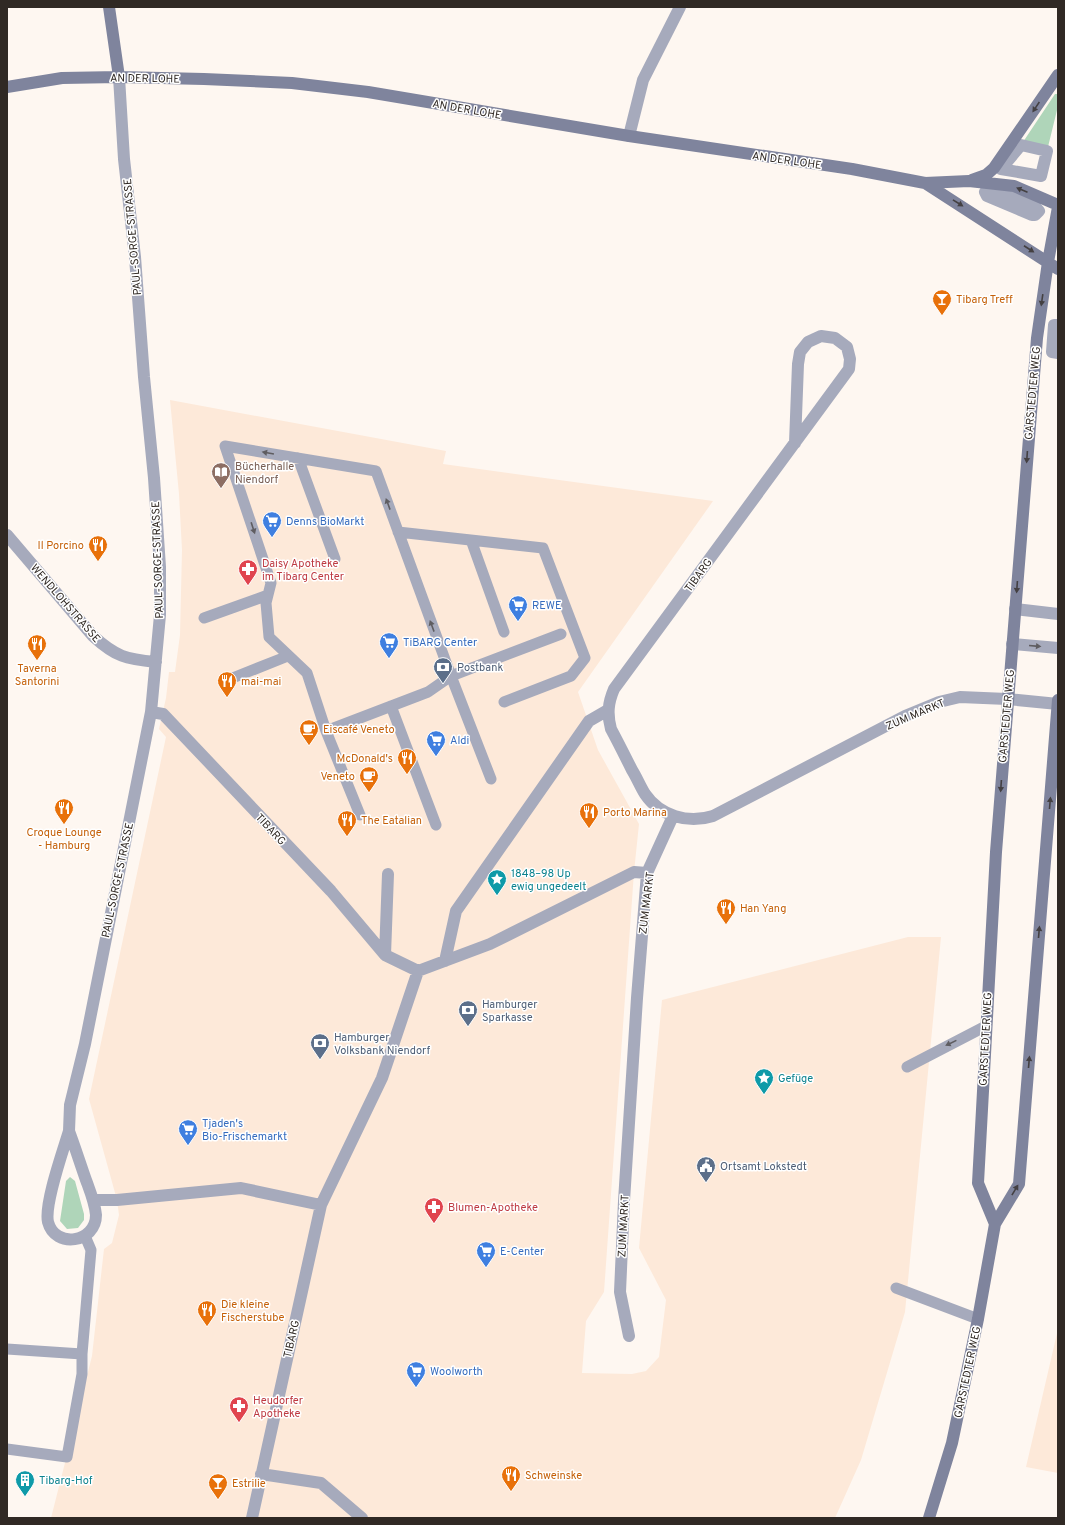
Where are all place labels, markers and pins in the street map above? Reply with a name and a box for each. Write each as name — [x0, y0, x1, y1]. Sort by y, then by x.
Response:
bar icon: Tibarg Treff — [931, 288, 953, 316]
place label: Tibarg Treff — [956, 293, 1013, 307]
place label: Bücherhalle Niendorf — [235, 460, 294, 487]
library icon: Bücherhalle Niendorf — [210, 461, 232, 489]
supermarket icon: Denns BioMarkt — [261, 510, 283, 538]
place label: Denns BioMarkt — [286, 515, 364, 529]
restaurant icon: Il Porcino — [87, 534, 109, 562]
place label: Il Porcino — [38, 539, 84, 553]
place label: Daisy Apotheke im Tibarg Center — [262, 557, 345, 584]
pharmacy icon: Daisy Apotheke im Tibarg Center — [237, 558, 259, 586]
supermarket icon: REWE — [507, 594, 529, 622]
place label: REWE — [532, 599, 562, 613]
supermarket icon: TiBARG Center — [378, 631, 400, 659]
restaurant icon: Taverna Santorini — [26, 633, 48, 661]
place label: TiBARG Center — [403, 636, 478, 650]
bank icon: Postbank — [432, 656, 454, 684]
place label: Postbank — [457, 661, 503, 675]
place label: Taverna Santorini — [15, 662, 59, 689]
restaurant icon: mai-mai — [216, 670, 238, 698]
place label: mai-mai — [241, 675, 281, 689]
cafe icon: Eiscafé Veneto — [298, 718, 320, 746]
place label: Eiscafé Veneto — [323, 723, 395, 737]
supermarket icon: Aldi — [425, 729, 447, 757]
place label: Aldi — [450, 734, 469, 748]
restaurant icon: McDonald's — [396, 747, 418, 775]
place label: McDonald's — [337, 752, 393, 766]
cafe icon: Veneto — [358, 765, 380, 793]
place label: Veneto — [320, 770, 355, 784]
restaurant icon: Croque Lounge - Hamburg — [53, 797, 75, 825]
restaurant icon: Porto Marina — [578, 801, 600, 829]
place label: Porto Marina — [603, 806, 667, 820]
restaurant icon: The Eatalian — [336, 809, 358, 837]
place label: The Eatalian — [361, 814, 422, 828]
place label: Croque Lounge - Hamburg — [26, 826, 102, 853]
place label: 1848–98 Up ewig ungedeelt — [511, 867, 586, 894]
place icon: 1848–98 Up ewig ungedeelt — [486, 868, 508, 896]
restaurant icon: Han Yang — [715, 897, 737, 925]
place label: Han Yang — [740, 902, 786, 916]
place label: Hamburger Sparkasse — [482, 998, 538, 1025]
bank icon: Hamburger Sparkasse — [457, 999, 479, 1027]
place label: Hamburger Volksbank Niendorf — [334, 1031, 430, 1058]
bank icon: Hamburger Volksbank Niendorf — [309, 1032, 331, 1060]
place icon: Gefüge — [753, 1067, 775, 1095]
place label: Gefüge — [778, 1072, 813, 1086]
place label: Tjaden's Bio-Frischemarkt — [202, 1117, 287, 1144]
supermarket icon: Tjaden's Bio-Frischemarkt — [177, 1118, 199, 1146]
public building icon: Ortsamt Lokstedt — [695, 1155, 717, 1183]
place label: Ortsamt Lokstedt — [720, 1160, 807, 1174]
pharmacy icon: Blumen-Apotheke — [423, 1196, 445, 1224]
place label: Blumen-Apotheke — [448, 1201, 538, 1215]
supermarket icon: E-Center — [475, 1240, 497, 1268]
place label: E-Center — [500, 1245, 545, 1259]
place label: Die kleine Fischerstube — [221, 1298, 285, 1325]
restaurant icon: Die kleine Fischerstube — [196, 1299, 218, 1327]
supermarket icon: Woolworth — [405, 1360, 427, 1388]
place label: Woolworth — [430, 1365, 483, 1379]
place label: Heudorfer Apotheke — [253, 1394, 304, 1421]
pharmacy icon: Heudorfer Apotheke — [228, 1395, 250, 1423]
restaurant icon: Schweinske — [500, 1464, 522, 1492]
building icon: Tibarg-Hof — [14, 1469, 36, 1497]
place label: Schweinske — [525, 1469, 582, 1483]
bar icon: Estrilie — [207, 1472, 229, 1500]
place label: Tibarg-Hof — [39, 1474, 93, 1488]
place label: Estrilie — [232, 1477, 266, 1491]

